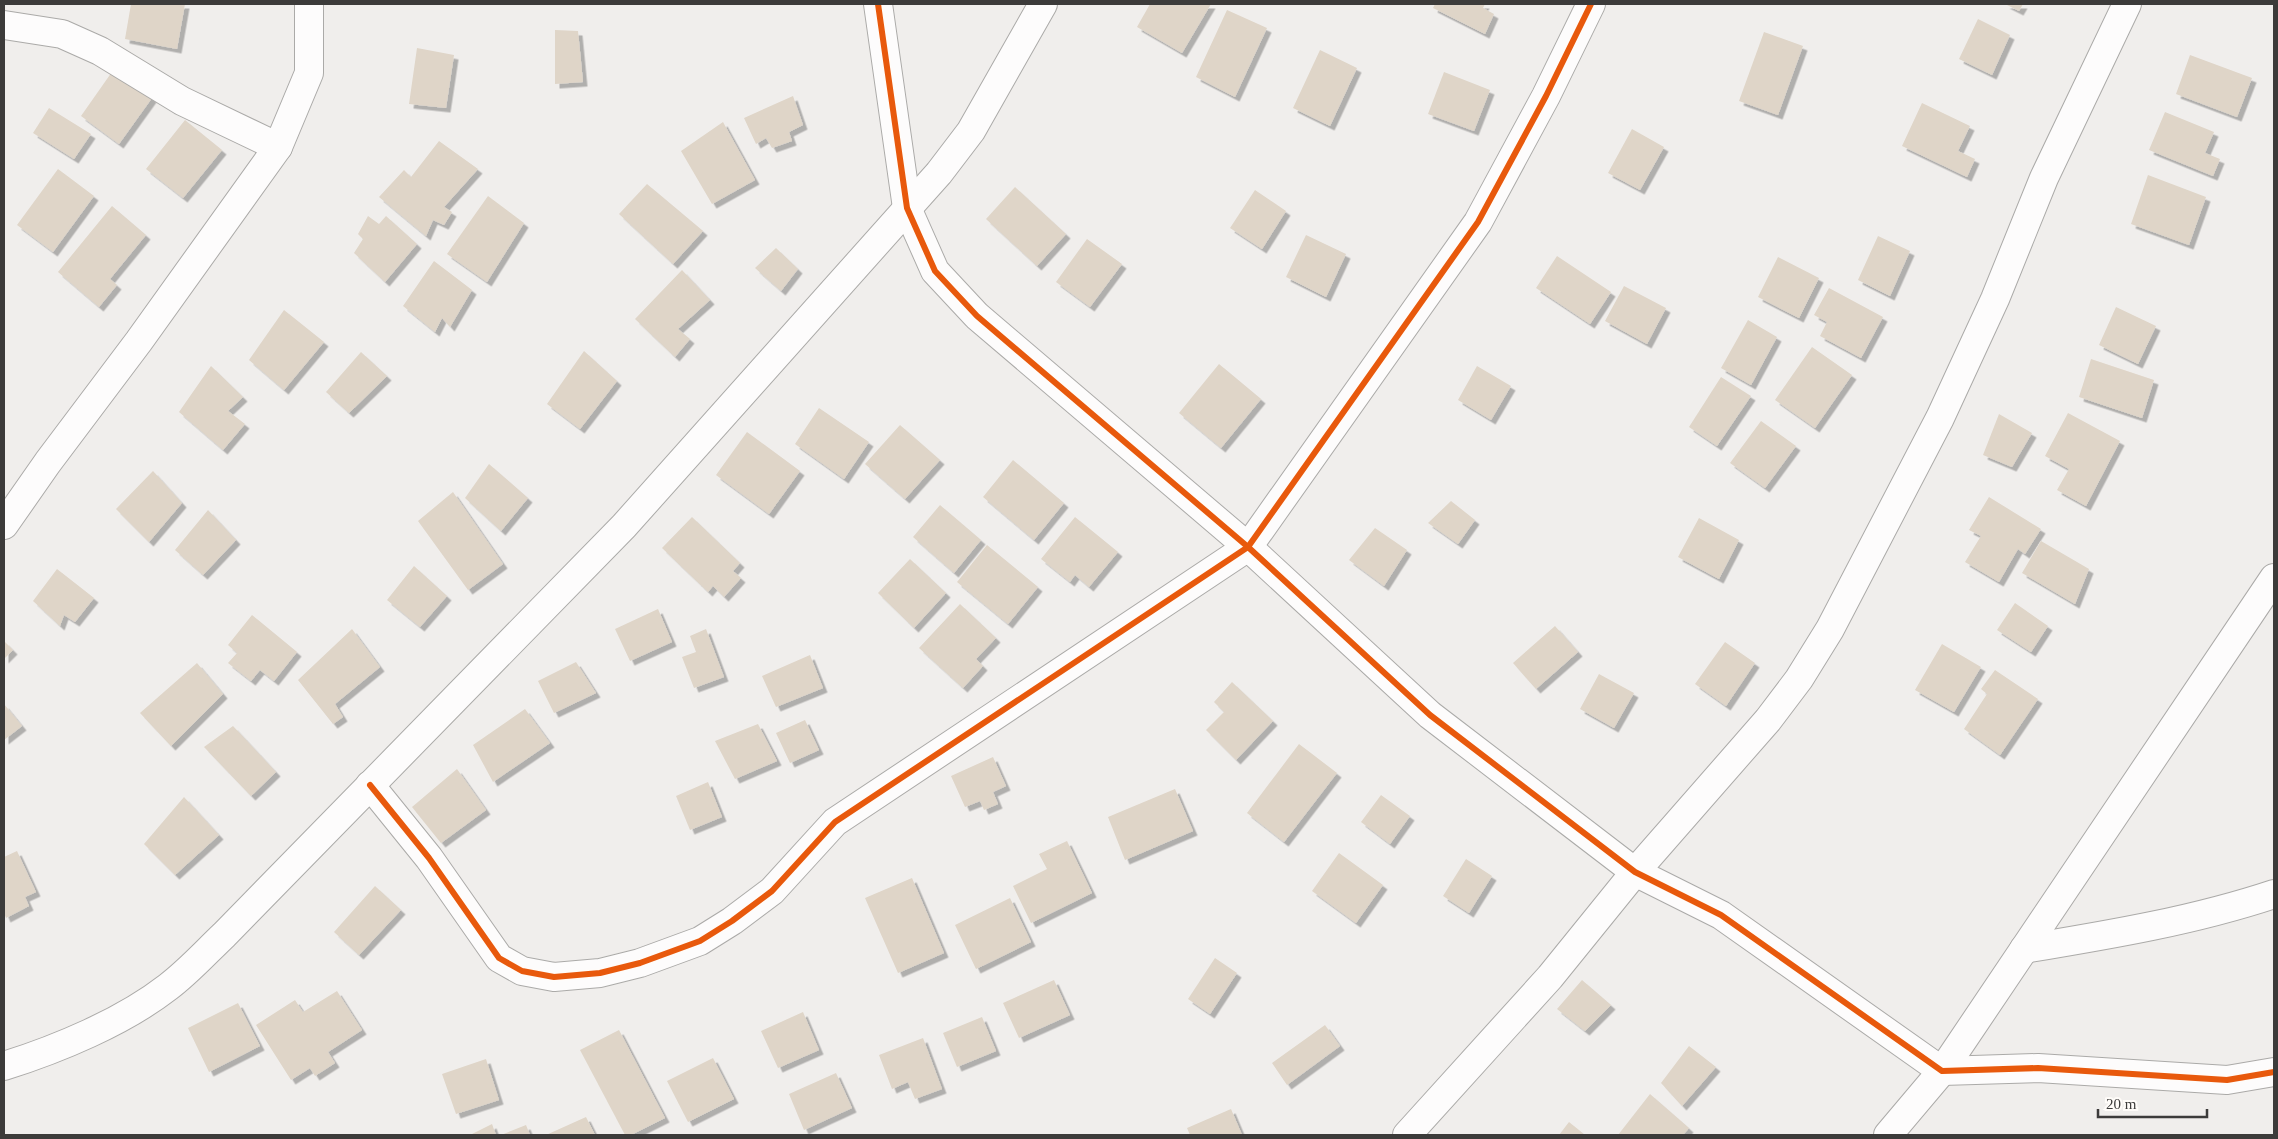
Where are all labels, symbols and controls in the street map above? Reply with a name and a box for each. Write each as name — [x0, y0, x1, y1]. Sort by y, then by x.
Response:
scale bar — [2098, 1086, 2207, 1118]
text: 20 m — [2106, 1096, 2137, 1112]

